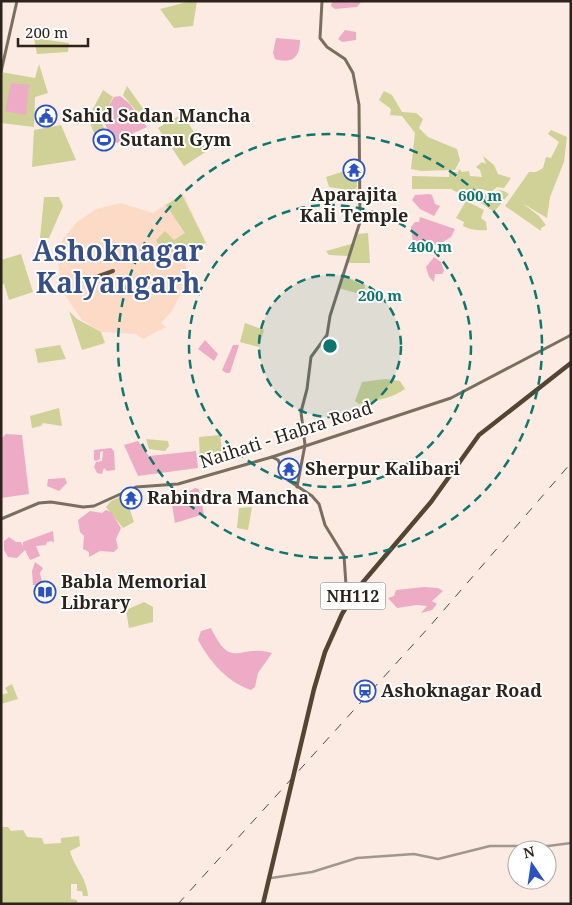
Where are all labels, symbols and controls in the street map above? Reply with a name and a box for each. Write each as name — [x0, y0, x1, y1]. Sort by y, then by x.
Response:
scale bar — [18, 15, 88, 47]
text: 200 m — [25, 22, 68, 42]
place label: Sahid Sadan Mancha — [62, 103, 251, 127]
public building icon: Sahid Sadan Mancha — [34, 104, 58, 128]
place label: Sutanu Gym — [120, 127, 231, 151]
sports icon: Sutanu Gym — [92, 128, 116, 152]
temple icon: Aparajita Kali Temple — [342, 158, 366, 182]
place label: Aparajita Kali Temple — [300, 182, 408, 227]
text: 600 m — [458, 185, 502, 205]
district label: Ashoknagar Kalyangarh — [33, 231, 204, 301]
text: 400 m — [408, 236, 452, 256]
text: 200 m — [358, 285, 402, 305]
centre of rings — [321, 337, 339, 355]
street label: Naihati - Habra Road — [196, 395, 375, 473]
place label: Sherpur Kalibari — [305, 456, 460, 480]
temple icon: Sherpur Kalibari — [277, 457, 301, 481]
place label: Rabindra Mancha — [147, 485, 309, 509]
temple icon: Rabindra Mancha — [119, 486, 143, 510]
place label: Babla Memorial Library — [61, 569, 207, 614]
library icon: Babla Memorial Library — [33, 580, 57, 604]
road number: NH112 — [320, 582, 386, 610]
place label: Ashoknagar Road — [381, 678, 542, 702]
station icon: Ashoknagar Road — [353, 679, 377, 703]
north arrow — [507, 840, 557, 890]
text: N — [521, 841, 536, 862]

